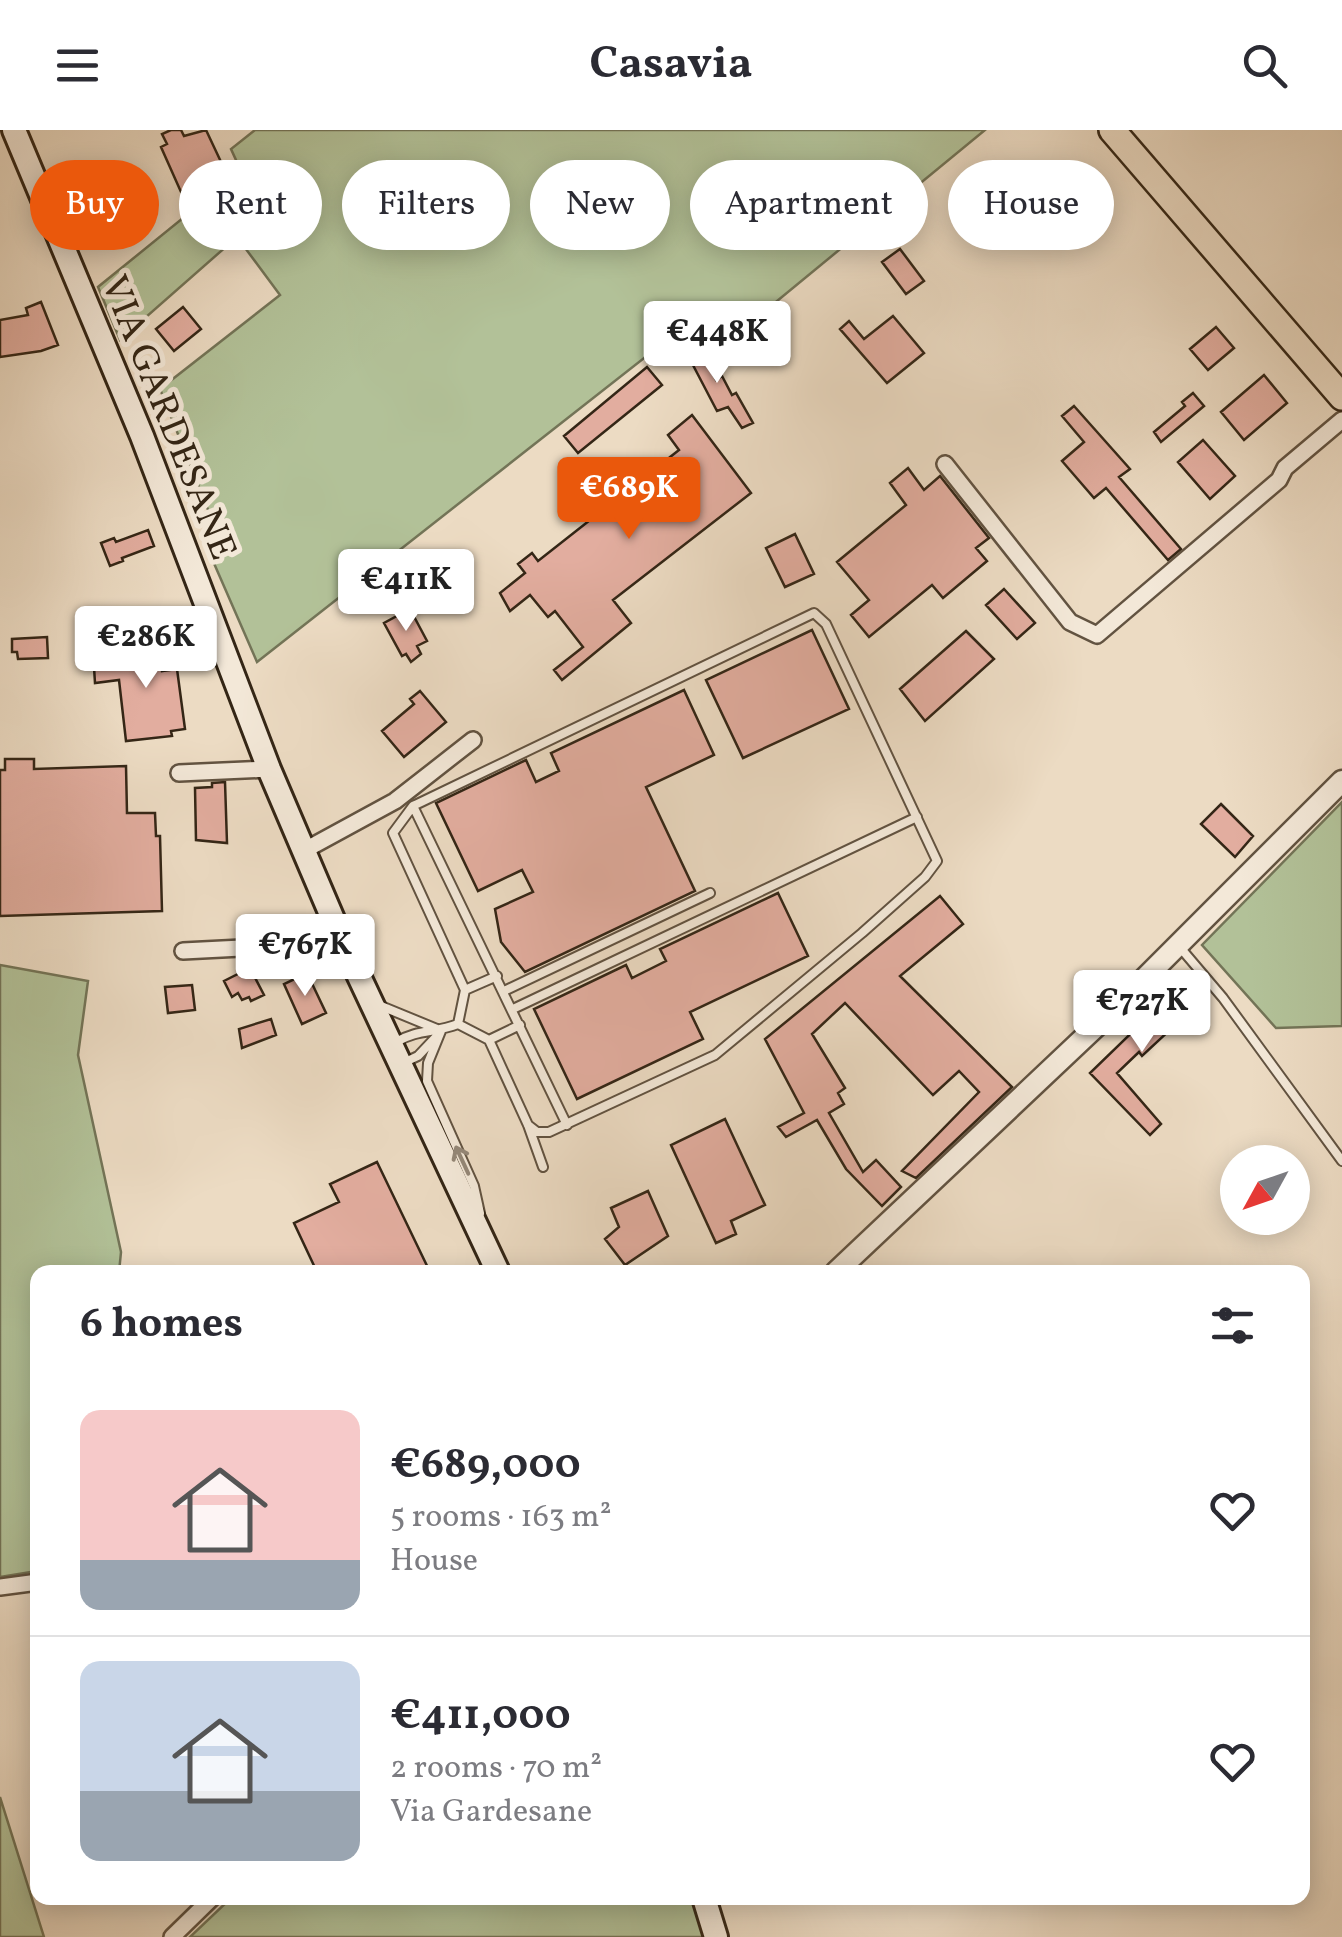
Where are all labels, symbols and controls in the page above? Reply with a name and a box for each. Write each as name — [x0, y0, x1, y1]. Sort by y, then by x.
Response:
text: Casavia — [589, 34, 753, 97]
icon: menu — [50, 38, 105, 93]
icon: search — [1237, 38, 1292, 93]
chip: Buy — [30, 160, 159, 250]
chip: Rent — [179, 160, 322, 250]
chip: Filters — [342, 160, 510, 250]
chip: New — [530, 160, 670, 250]
chip: Apartment — [690, 160, 928, 250]
chip: House — [948, 160, 1114, 250]
street label: VIA GARDESANE — [86, 268, 248, 569]
pin: €448K — [647, 301, 787, 386]
text: €448K — [666, 311, 768, 355]
pin: €689K — [559, 457, 699, 542]
text: €689K — [579, 467, 679, 511]
pin: €411K — [336, 549, 476, 634]
text: €411K — [360, 559, 452, 603]
pin: €286K — [76, 606, 216, 691]
text: €286K — [97, 616, 195, 660]
pin: €767K — [235, 914, 375, 999]
text: €767K — [258, 924, 352, 968]
pin: €727K — [1072, 970, 1212, 1055]
text: €727K — [1095, 980, 1189, 1024]
north arrow — [1220, 1145, 1310, 1235]
map controls — [1220, 1145, 1310, 1235]
one-way arrow — [452, 1146, 471, 1176]
text: 6 homes — [80, 1296, 243, 1355]
icon: filters — [1205, 1298, 1260, 1353]
text: €689,000 — [390, 1437, 581, 1496]
icon: home — [160, 1450, 280, 1570]
icon: heart — [1205, 1483, 1260, 1538]
text: 5 rooms · 163 m² — [390, 1496, 612, 1540]
text: House — [390, 1540, 478, 1584]
text: €411,000 — [390, 1688, 571, 1747]
icon: home — [160, 1701, 280, 1821]
icon: heart — [1205, 1734, 1260, 1789]
text: 2 rooms · 70 m² — [390, 1747, 602, 1791]
text: Via Gardesane — [390, 1791, 592, 1835]

